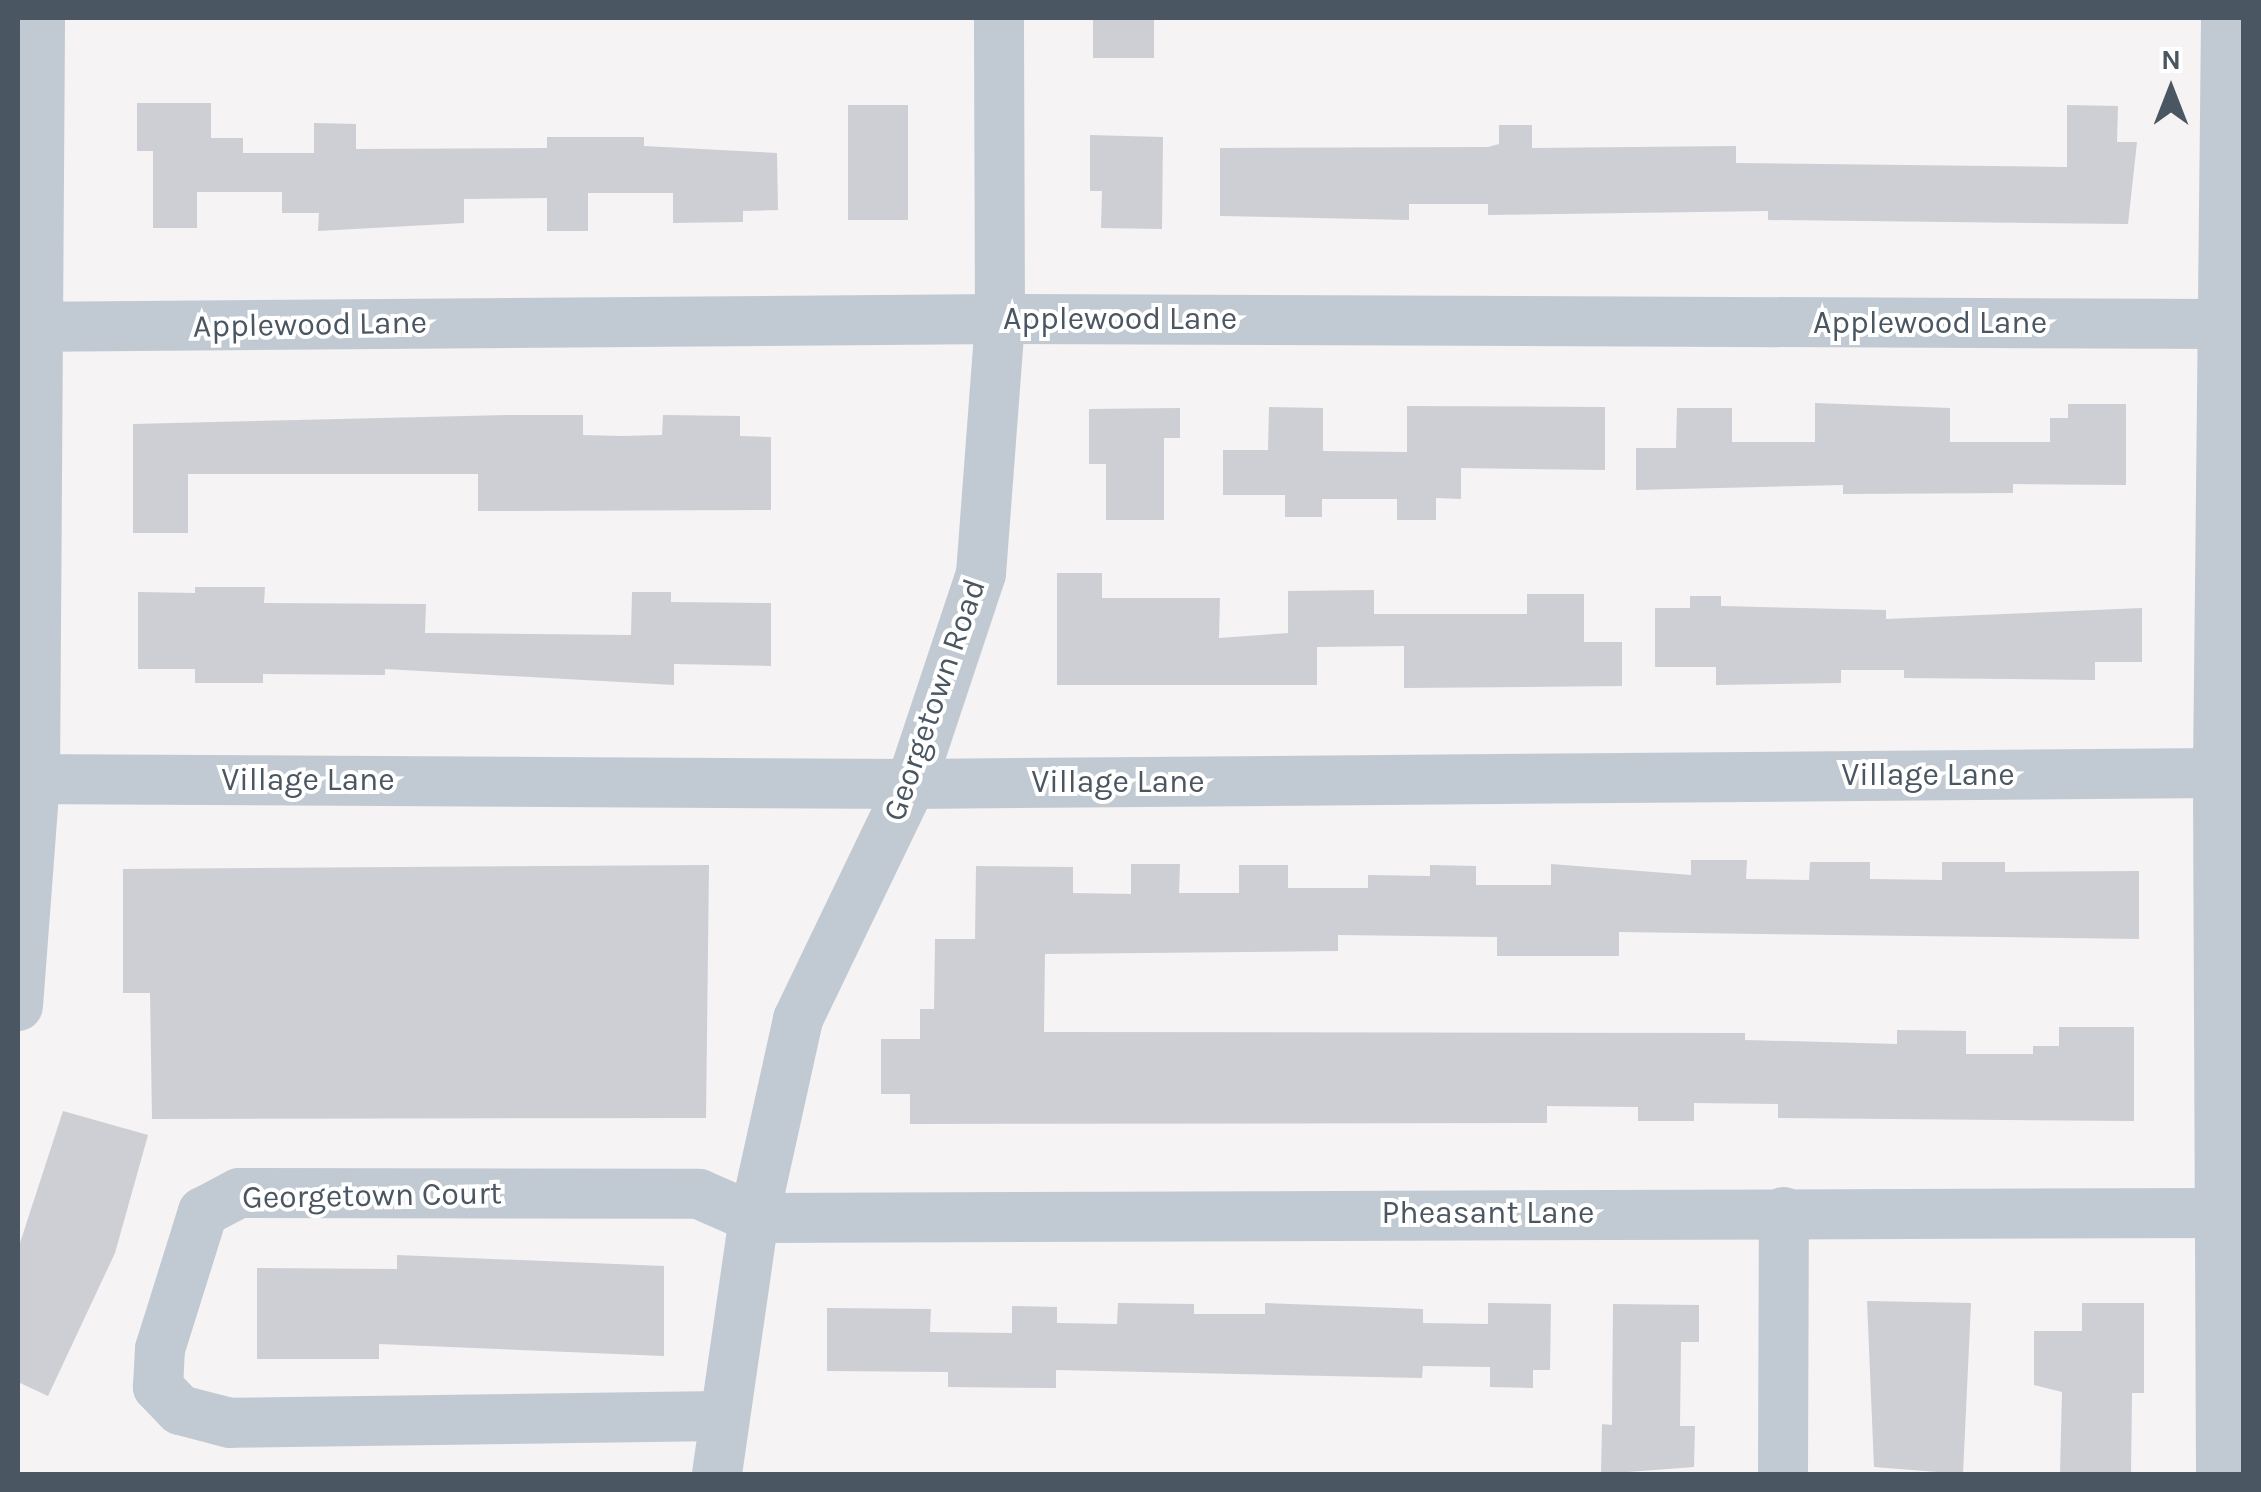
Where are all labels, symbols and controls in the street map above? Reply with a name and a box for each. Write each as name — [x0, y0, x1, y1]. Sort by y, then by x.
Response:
north arrow — [2121, 40, 2221, 140]
text: N — [2161, 43, 2181, 76]
street label: Applewood Lane — [1003, 300, 1237, 338]
street label: Applewood Lane — [193, 304, 427, 346]
street label: Applewood Lane — [1813, 304, 2047, 342]
street label: Georgetown Road — [876, 574, 994, 826]
street label: Village Lane — [1841, 756, 2015, 794]
street label: Village Lane — [221, 761, 395, 799]
street label: Village Lane — [1031, 763, 1205, 801]
street label: Georgetown Court — [242, 1175, 502, 1217]
street label: Pheasant Lane — [1382, 1194, 1594, 1232]

